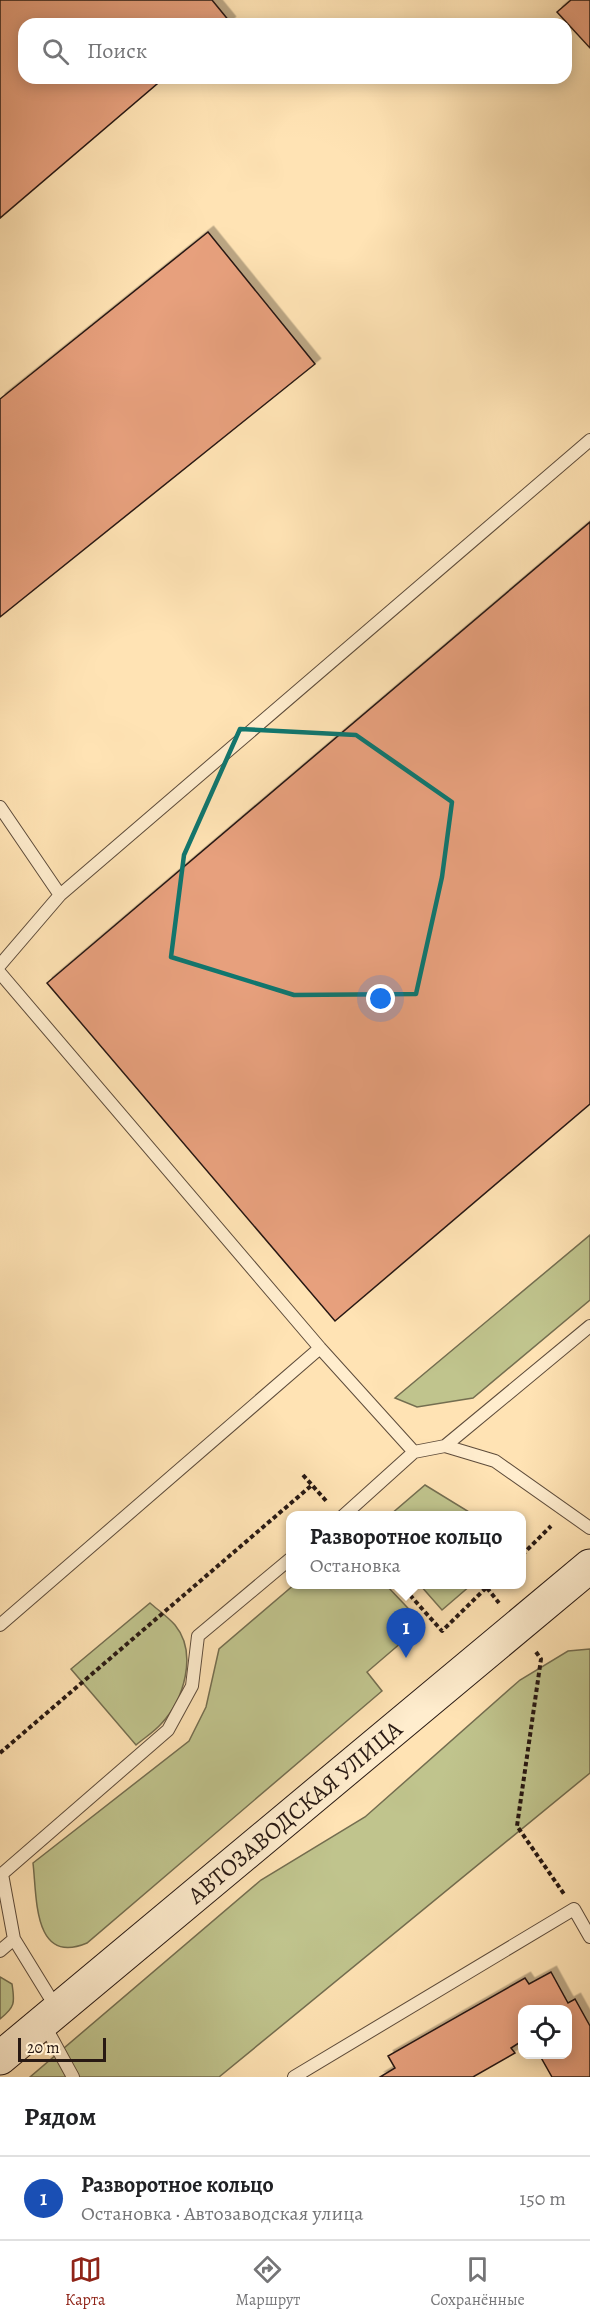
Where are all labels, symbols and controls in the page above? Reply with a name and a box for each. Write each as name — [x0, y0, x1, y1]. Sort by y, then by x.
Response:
search box — [18, 18, 572, 84]
icon: search — [39, 35, 72, 68]
text: Поиск — [87, 36, 147, 66]
your location — [366, 984, 395, 1013]
popup — [286, 1511, 526, 1589]
text: Разворотное кольцо — [310, 1522, 502, 1552]
text: Остановка — [310, 1552, 401, 1579]
pin: 1 — [386, 1608, 426, 1658]
street label: АВТОЗАВОДСКАЯ УЛИЦА — [180, 1713, 410, 1912]
map controls — [518, 2005, 572, 2059]
button: locate — [518, 2005, 572, 2059]
scale bar — [18, 2035, 106, 2062]
text: 20 m — [27, 2037, 60, 2059]
text: Рядом — [24, 2099, 96, 2134]
text: Разворотное кольцо — [81, 2170, 274, 2200]
text: 1 — [40, 2185, 47, 2212]
text: 150 m — [519, 2185, 566, 2212]
text: Остановка · Автозаводская улица — [81, 2200, 364, 2227]
tab: Карта — [65, 2253, 105, 2311]
tab: Маршрут — [236, 2253, 300, 2311]
tab: Сохранённые — [431, 2253, 525, 2311]

